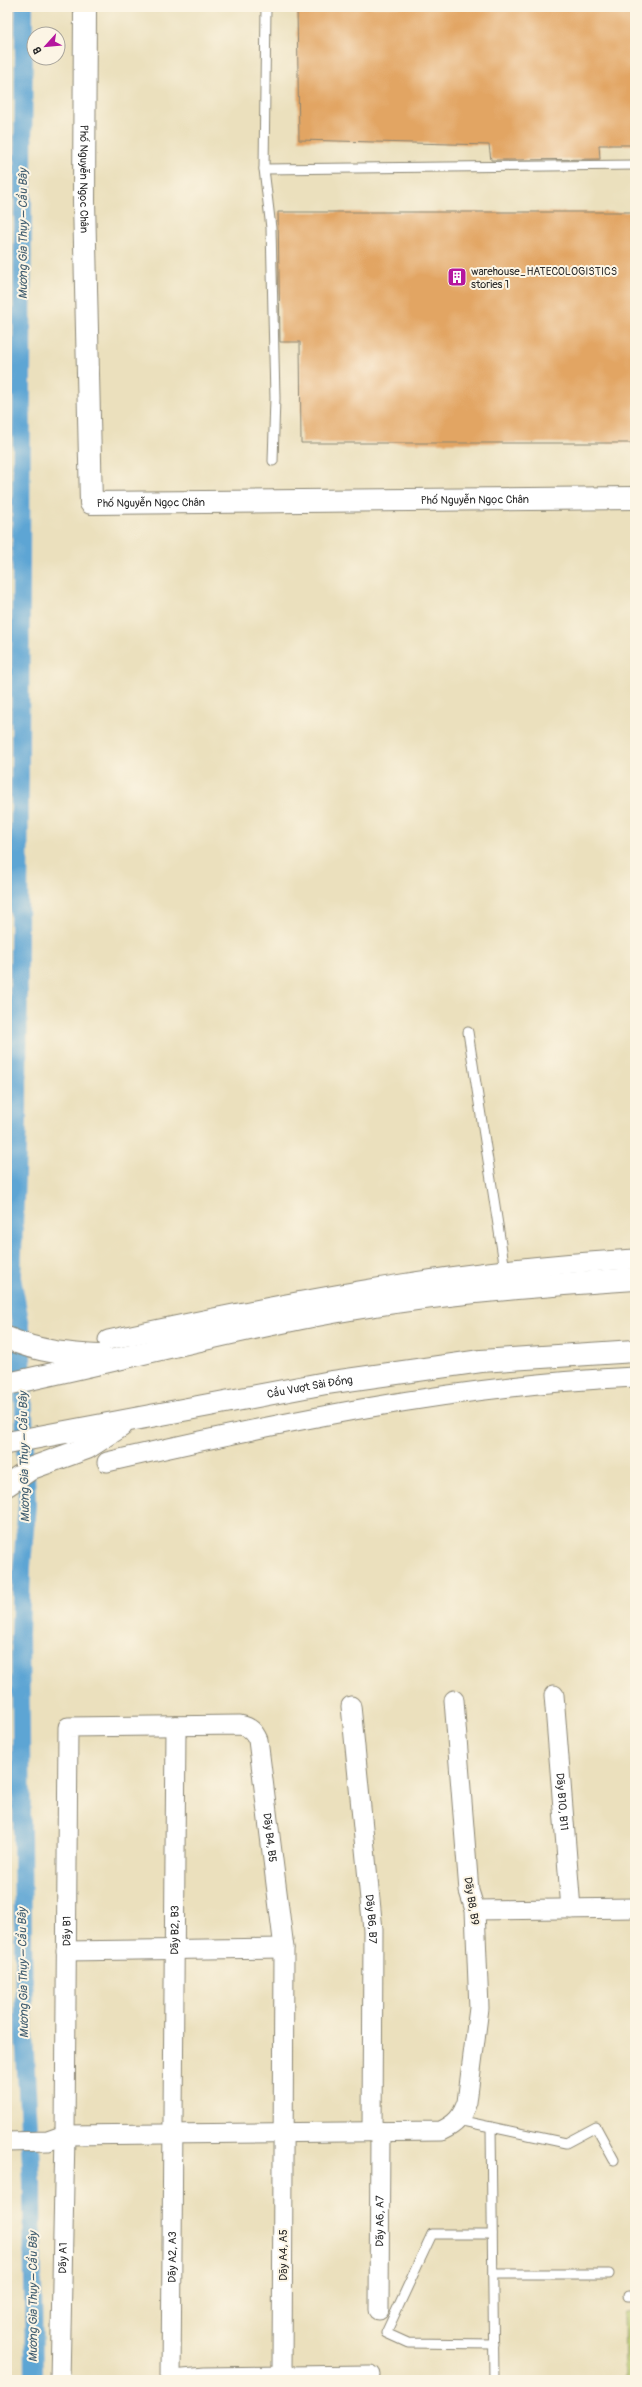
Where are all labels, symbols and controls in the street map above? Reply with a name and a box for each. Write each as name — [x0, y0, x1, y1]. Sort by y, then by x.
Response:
north arrow — [26, 26, 66, 66]
text: B — [30, 45, 45, 56]
street label: Phố Nguyễn Ngọc Chân — [77, 125, 91, 233]
water label: Mương Gia Thụy – Cầu Bây — [15, 167, 31, 299]
place label: warehouse_HATECOLOGISTICS stories 1 — [471, 265, 617, 291]
building icon: warehouse_HATECOLOGISTICS stories 1 — [446, 266, 468, 288]
street label: Phố Nguyễn Ngọc Chân — [421, 493, 529, 507]
street label: Phố Nguyễn Ngọc Chân — [97, 495, 205, 510]
street label: Cầu Vượt Sài Đồng — [266, 1373, 354, 1401]
water label: Mương Gia Thụy – Cầu Bây — [15, 1390, 33, 1522]
street label: Dãy B10, B11 — [553, 1772, 571, 1831]
street label: Dãy B4, B5 — [260, 1812, 279, 1863]
street label: Dãy B8, B9 — [461, 1876, 482, 1926]
street label: Dãy B6, B7 — [363, 1894, 379, 1944]
street label: Dãy B2, B3 — [168, 1905, 182, 1955]
water label: Mương Gia Thụy – Cầu Bây — [14, 1906, 32, 2038]
street label: Dãy B1 — [60, 1916, 74, 1946]
street label: Dãy A6, A7 — [373, 2195, 387, 2247]
street label: Dãy A4, A5 — [277, 2229, 290, 2281]
water label: Mương Gia Thụy – Cầu Bây — [25, 2230, 41, 2362]
street label: Dãy A2, A3 — [166, 2231, 179, 2283]
street label: Dãy A1 — [56, 2242, 70, 2274]

